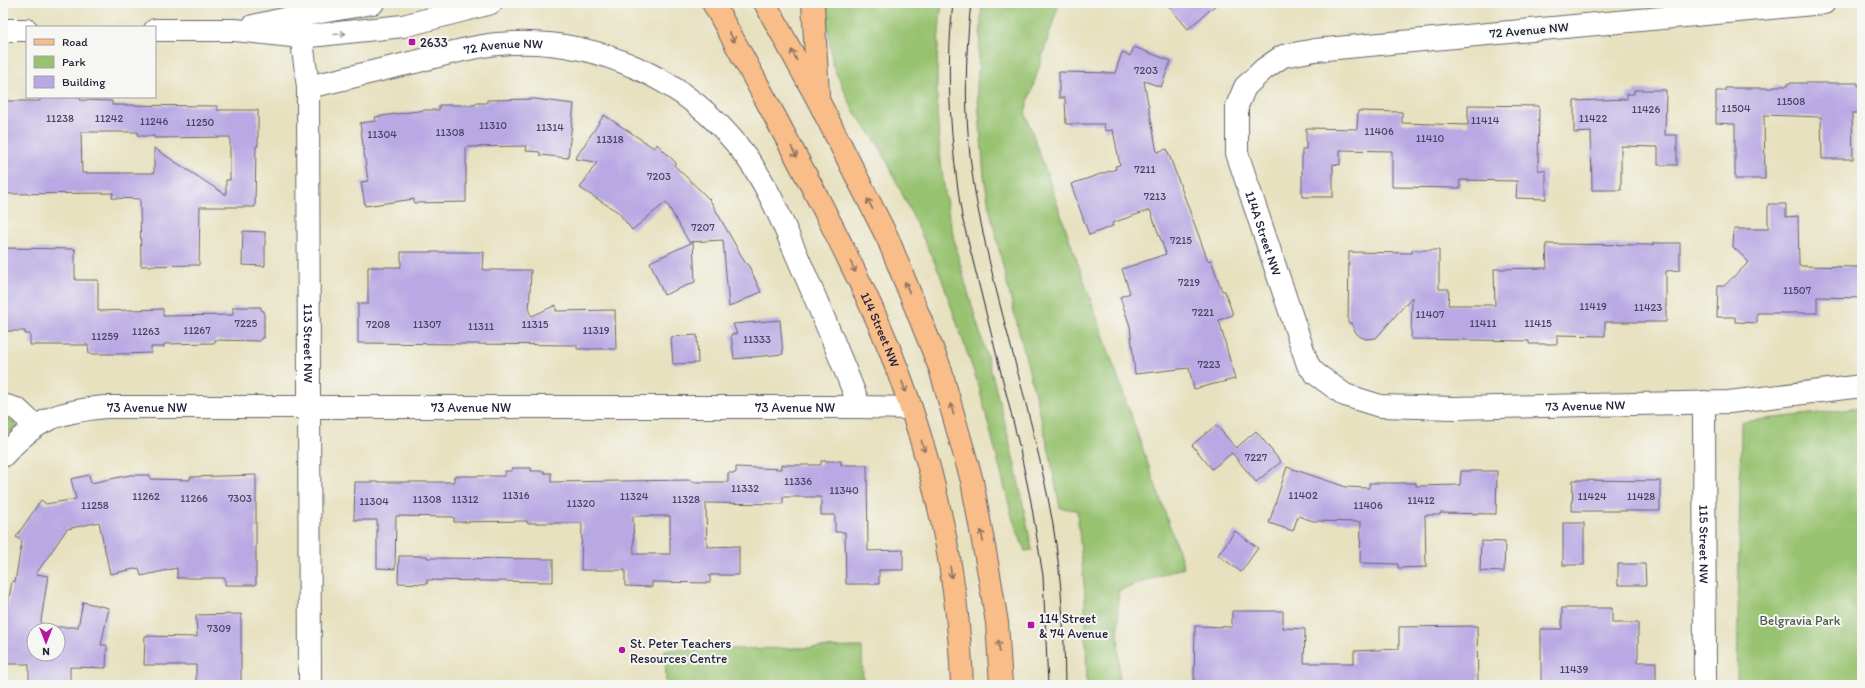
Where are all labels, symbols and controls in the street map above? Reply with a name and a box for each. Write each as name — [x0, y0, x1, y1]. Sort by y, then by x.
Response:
street label: 72 Avenue NW — [1489, 19, 1569, 41]
legend — [26, 26, 156, 98]
one-way arrow — [333, 30, 346, 37]
one-way arrow — [729, 31, 737, 43]
text: Road — [62, 35, 88, 49]
place label: 2633 — [420, 35, 448, 50]
street label: 72 Avenue NW — [462, 35, 543, 57]
marker: 2633 — [407, 37, 417, 47]
one-way arrow — [789, 49, 797, 61]
text: Park — [62, 55, 86, 69]
house number: 7203 — [1134, 64, 1158, 77]
text: Building — [62, 75, 106, 89]
house number: 11508 — [1777, 95, 1805, 108]
house number: 11504 — [1721, 102, 1751, 115]
house number: 11426 — [1632, 103, 1660, 116]
house number: 11238 — [46, 112, 74, 125]
house number: 11242 — [95, 112, 123, 125]
house number: 11422 — [1579, 112, 1607, 125]
house number: 11414 — [1471, 114, 1500, 127]
house number: 11246 — [140, 115, 168, 128]
house number: 11250 — [186, 116, 214, 129]
house number: 11310 — [479, 119, 507, 132]
house number: 11314 — [536, 121, 564, 134]
house number: 11406 — [1364, 125, 1394, 138]
house number: 11308 — [435, 126, 465, 139]
house number: 11304 — [367, 128, 397, 141]
house number: 11410 — [1416, 132, 1445, 145]
house number: 11318 — [596, 133, 624, 146]
one-way arrow — [791, 145, 798, 157]
house number: 7211 — [1134, 163, 1156, 176]
house number: 7203 — [647, 170, 671, 183]
street label: 114A Street NW — [1243, 189, 1285, 277]
house number: 7213 — [1144, 190, 1166, 203]
one-way arrow — [866, 199, 873, 211]
house number: 7207 — [691, 221, 715, 234]
house number: 7215 — [1170, 234, 1192, 247]
one-way arrow — [850, 261, 857, 273]
house number: 7219 — [1178, 276, 1200, 289]
one-way arrow — [903, 282, 911, 294]
house number: 11507 — [1783, 284, 1812, 297]
street label: 114 Street NW — [858, 289, 903, 369]
house number: 11419 — [1579, 300, 1607, 313]
house number: 11423 — [1634, 301, 1662, 314]
street label: 113 Street NW — [301, 304, 316, 383]
house number: 7221 — [1192, 306, 1214, 319]
house number: 11407 — [1415, 308, 1445, 321]
house number: 7225 — [235, 317, 258, 330]
house number: 11411 — [1469, 317, 1497, 330]
house number: 11415 — [1524, 317, 1552, 330]
house number: 7208 — [366, 318, 390, 331]
house number: 11307 — [413, 318, 442, 331]
house number: 11315 — [521, 318, 549, 331]
house number: 11311 — [468, 320, 494, 333]
house number: 11267 — [183, 324, 211, 337]
house number: 11319 — [582, 324, 610, 337]
house number: 11263 — [132, 325, 160, 338]
house number: 11259 — [91, 330, 119, 343]
house number: 11333 — [743, 333, 771, 346]
house number: 7223 — [1197, 358, 1221, 371]
one-way arrow — [900, 381, 908, 393]
street label: 73 Avenue NW — [1545, 397, 1625, 414]
street label: 73 Avenue NW — [107, 400, 187, 415]
street label: 73 Avenue NW — [431, 400, 511, 415]
street label: 73 Avenue NW — [755, 400, 835, 415]
one-way arrow — [948, 403, 955, 416]
one-way arrow — [920, 439, 927, 452]
house number: 7227 — [1245, 451, 1268, 464]
house number: 11336 — [784, 475, 812, 488]
house number: 11332 — [731, 482, 759, 495]
house number: 11340 — [829, 484, 859, 497]
house number: 11316 — [502, 489, 530, 502]
house number: 11402 — [1288, 489, 1318, 502]
house number: 11262 — [132, 490, 160, 503]
house number: 11324 — [620, 490, 649, 503]
house number: 11424 — [1577, 490, 1607, 503]
house number: 11428 — [1627, 490, 1655, 503]
house number: 11266 — [180, 492, 208, 505]
house number: 7303 — [228, 492, 252, 505]
house number: 11308 — [412, 493, 442, 506]
house number: 11312 — [451, 493, 479, 506]
house number: 11328 — [672, 493, 700, 506]
house number: 11412 — [1407, 494, 1435, 507]
house number: 11304 — [359, 495, 389, 508]
house number: 11320 — [567, 497, 596, 510]
house number: 11258 — [81, 499, 109, 512]
house number: 11406 — [1353, 499, 1383, 512]
street label: 115 Street NW — [1697, 504, 1712, 584]
one-way arrow — [978, 530, 986, 543]
one-way arrow — [947, 566, 955, 579]
place label: 114 Street & 74 Avenue — [1039, 611, 1108, 641]
park label: Belgravia Park — [1760, 613, 1841, 628]
marker: 114 Street & 74 Avenue — [1026, 620, 1036, 630]
north arrow — [26, 622, 66, 662]
house number: 7309 — [207, 622, 231, 635]
place label: St. Peter Teachers Resources Centre — [630, 636, 731, 666]
one-way arrow — [995, 640, 1003, 653]
text: N — [42, 645, 50, 658]
marker: St. Peter Teachers Resources Centre — [617, 645, 627, 655]
house number: 11439 — [1560, 663, 1589, 676]

